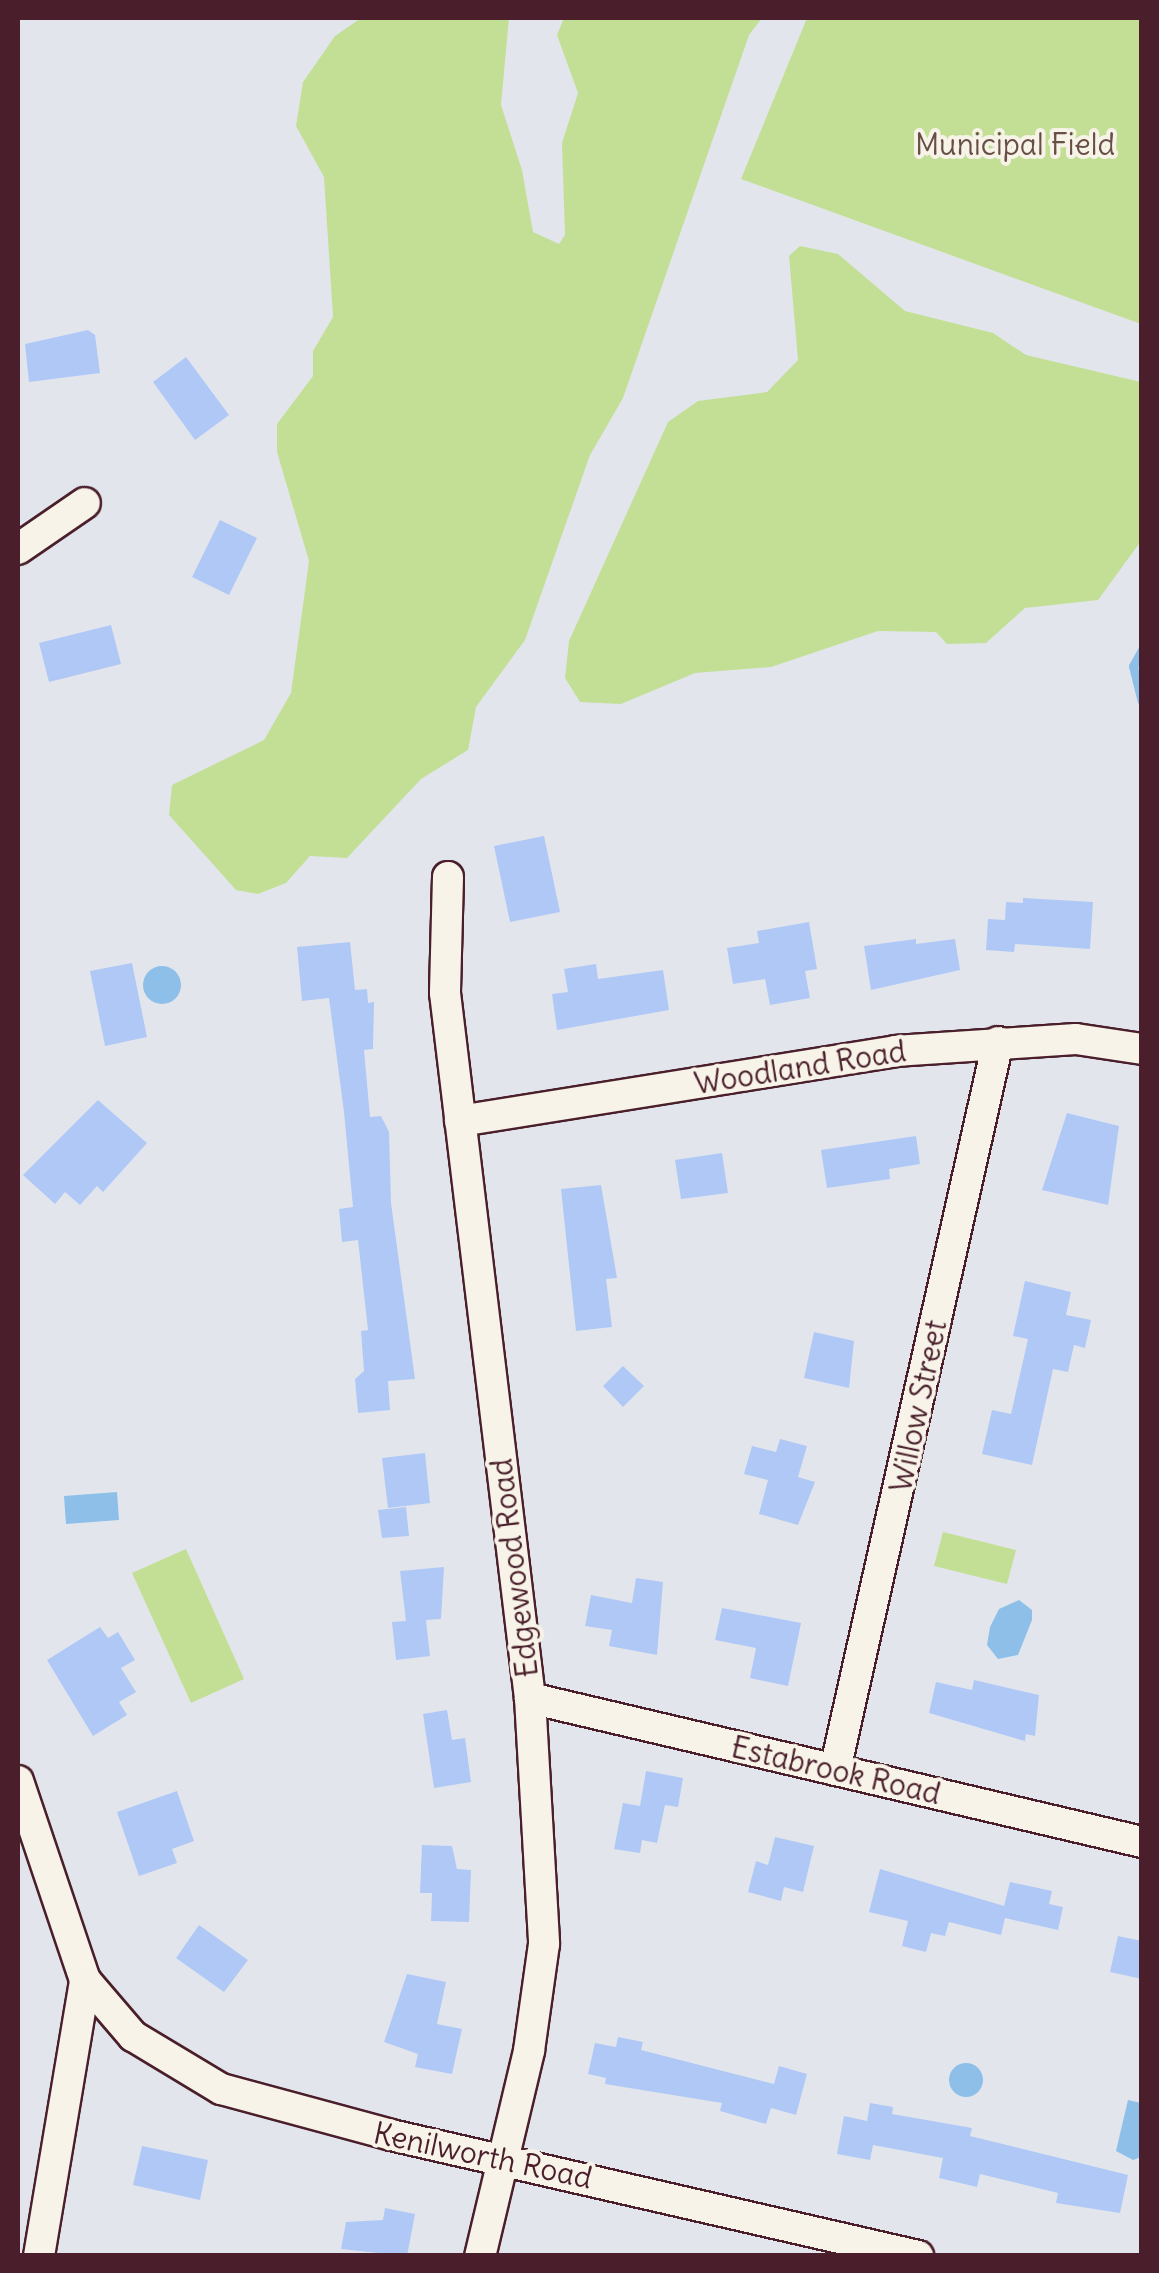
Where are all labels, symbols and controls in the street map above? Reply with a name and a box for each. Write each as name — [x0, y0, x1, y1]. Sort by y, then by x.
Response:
park label: Municipal Field — [915, 126, 1115, 162]
street label: Woodland Road — [692, 1032, 908, 1102]
street label: Willow Street — [882, 1317, 954, 1495]
street label: Edgewood Road — [483, 1457, 545, 1679]
street label: Estabrook Road — [728, 1728, 944, 1812]
street label: Kenilworth Road — [371, 2114, 595, 2196]

